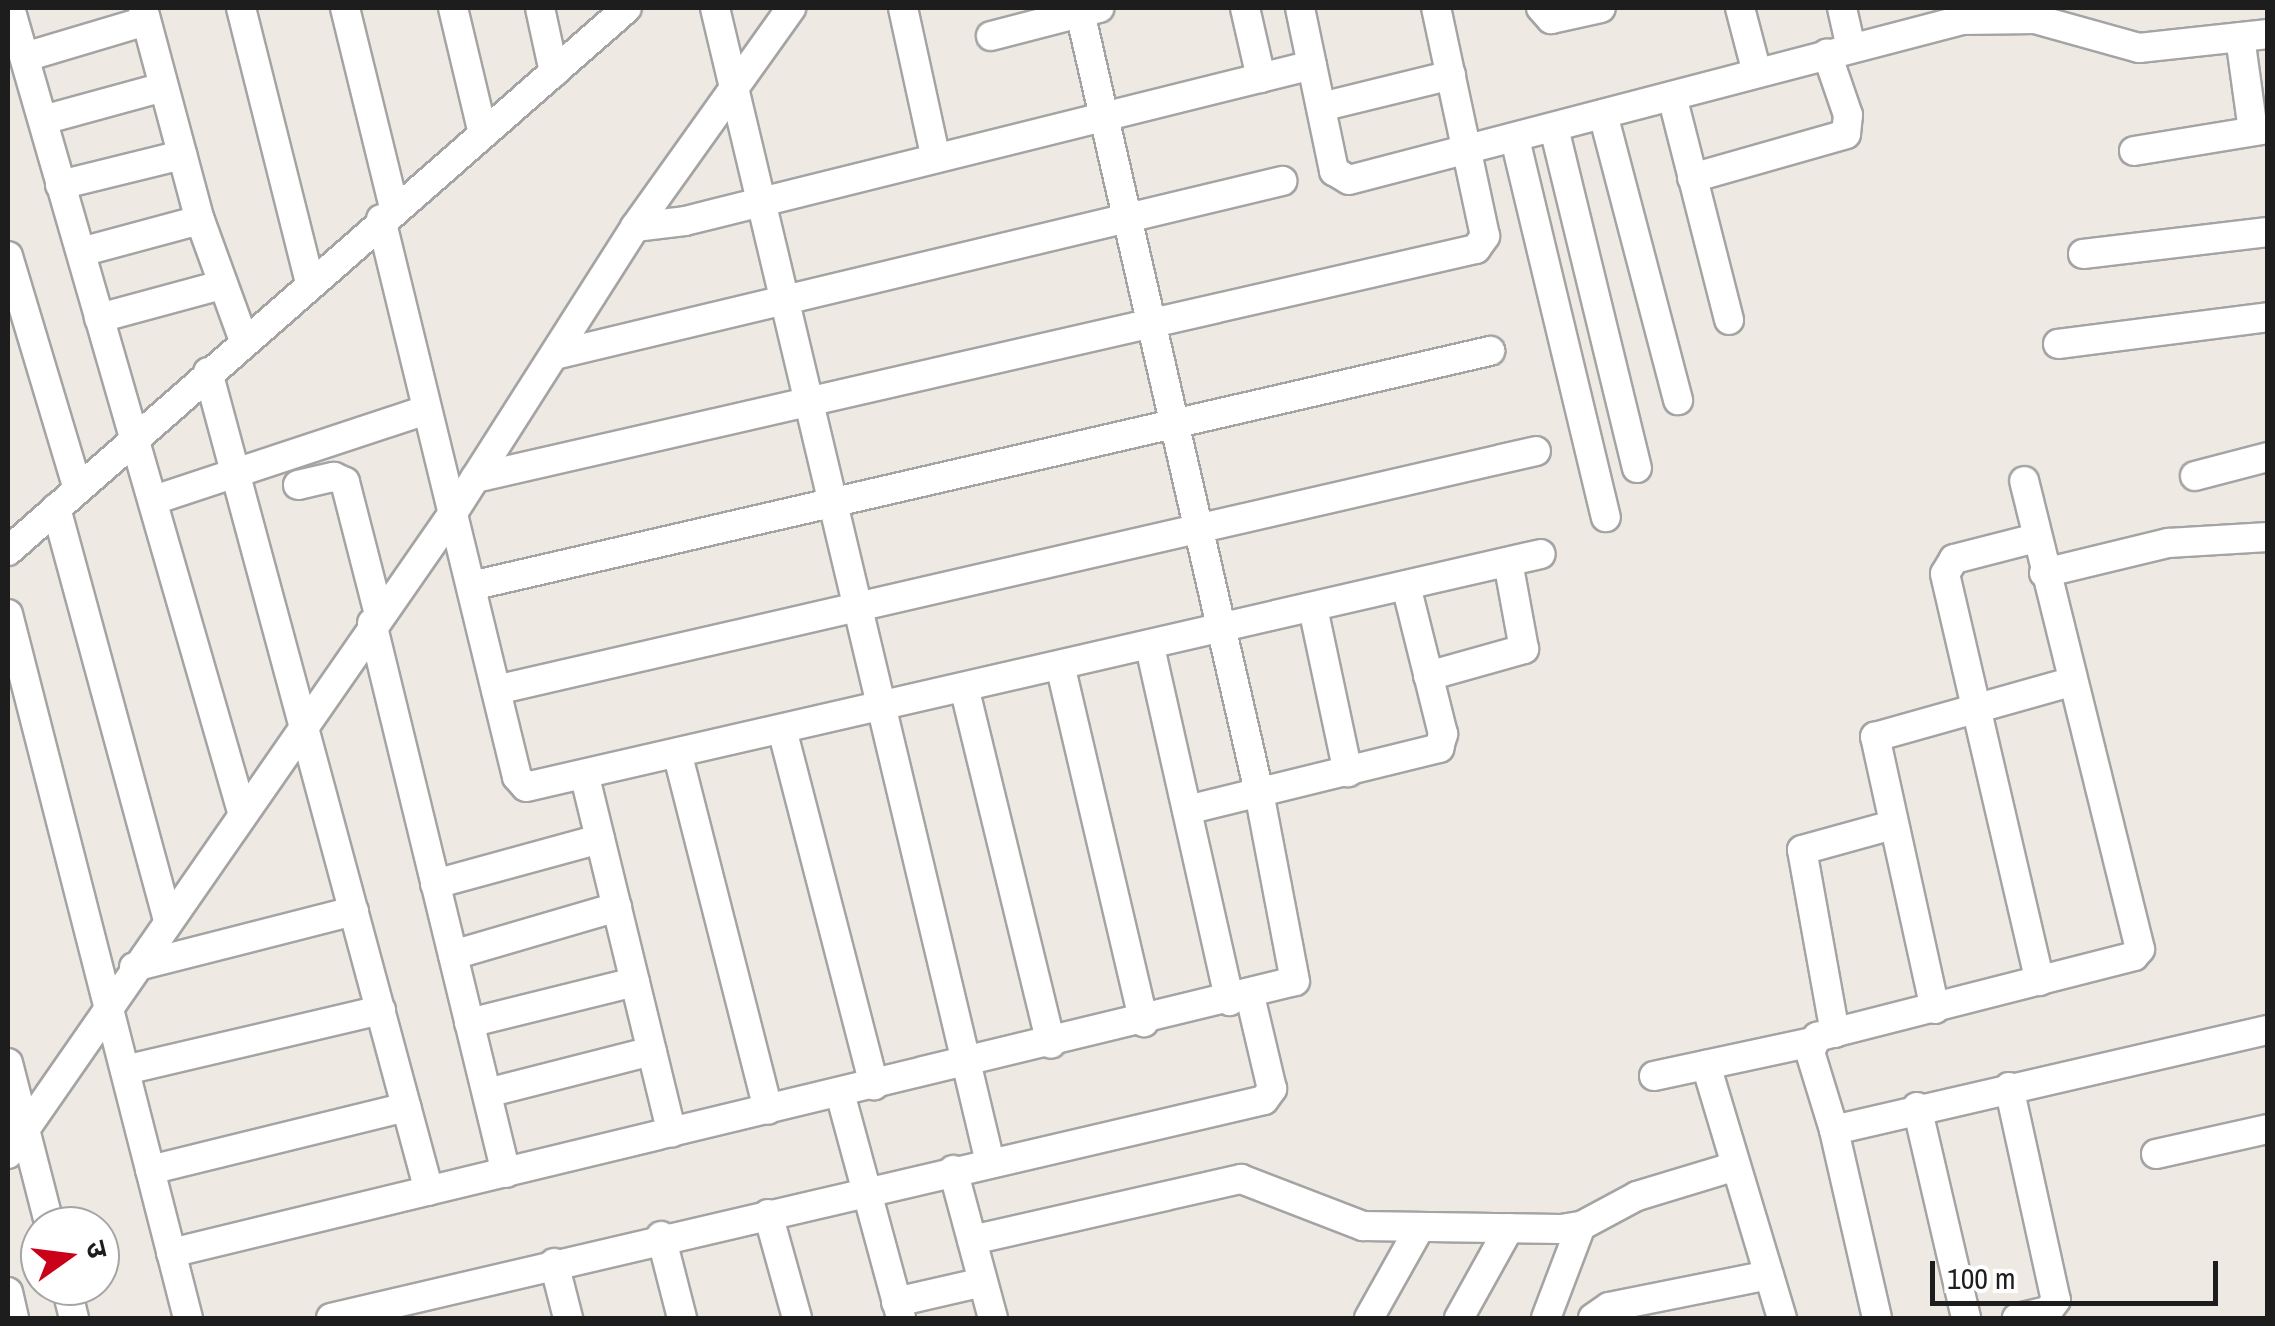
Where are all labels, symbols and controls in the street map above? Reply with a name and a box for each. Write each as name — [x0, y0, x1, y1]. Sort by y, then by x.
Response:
north arrow — [20, 1206, 120, 1306]
text: उ — [77, 1237, 118, 1262]
scale bar — [1935, 1241, 2222, 1303]
text: 100 m — [1947, 1258, 2015, 1298]

